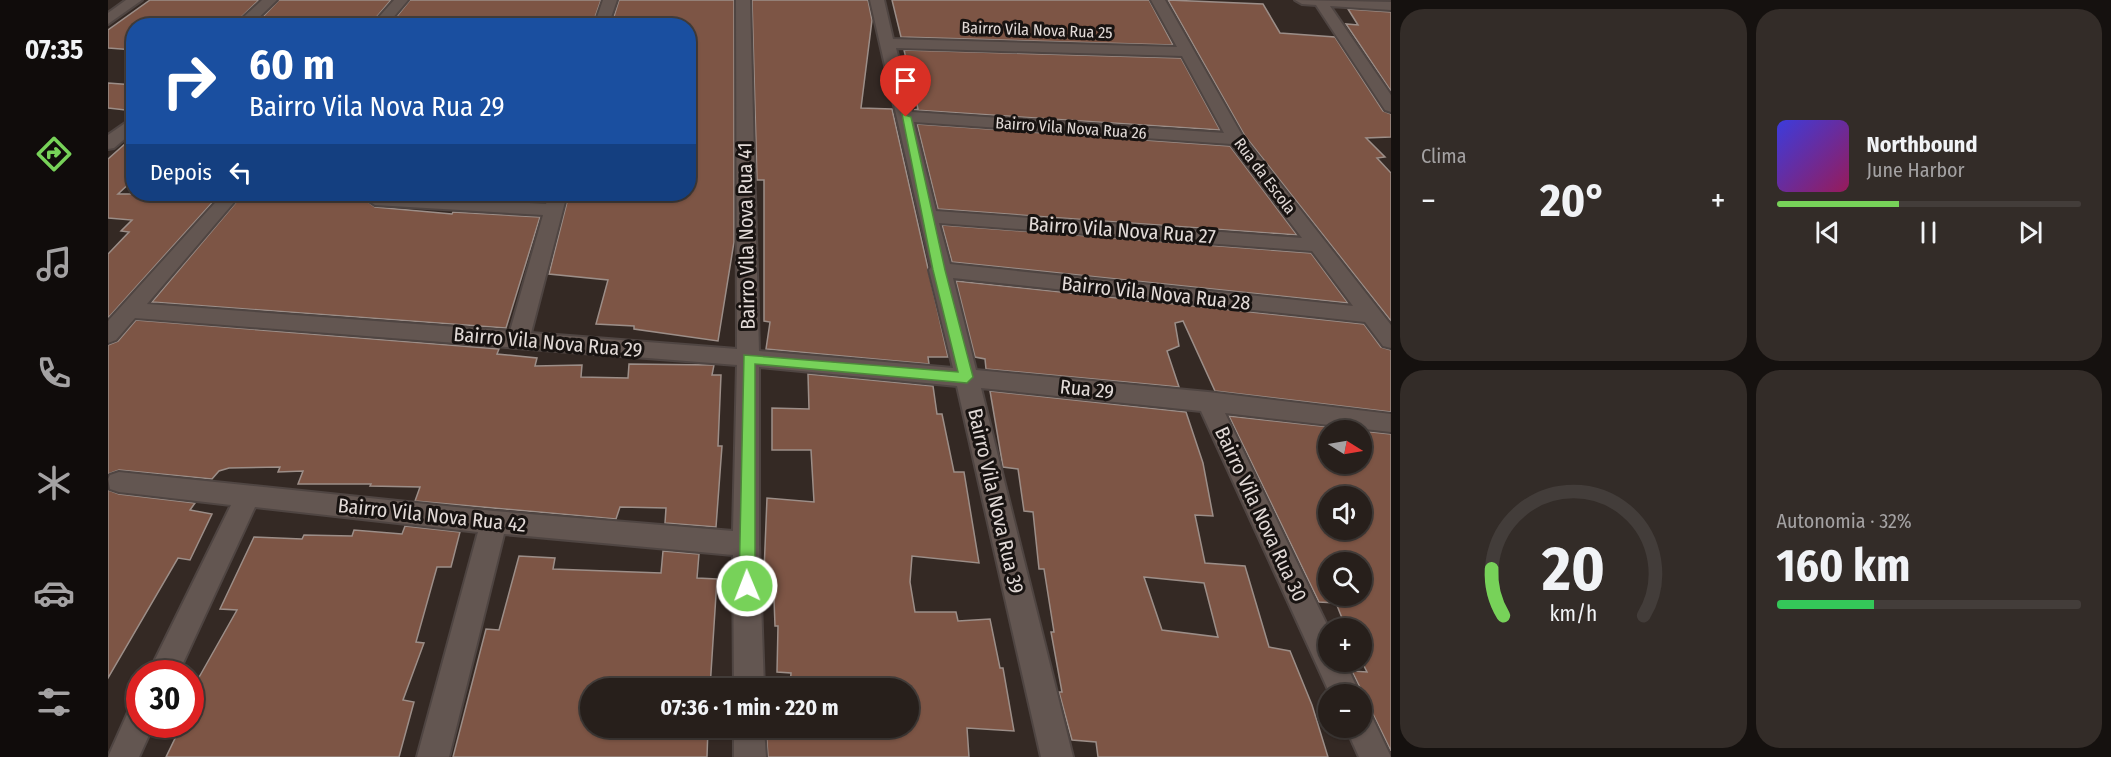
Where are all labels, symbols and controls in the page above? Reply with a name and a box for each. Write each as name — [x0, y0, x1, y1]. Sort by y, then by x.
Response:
street label: Bairro Vila Nova Rua 25 — [961, 18, 1113, 42]
text: 07:35 — [25, 34, 83, 66]
text: 60 m — [249, 40, 335, 90]
icon: right — [150, 42, 228, 120]
pin — [880, 55, 931, 117]
icon: arrive — [889, 64, 922, 97]
text: Bairro Vila Nova Rua 29 — [249, 91, 505, 123]
street label: Bairro Vila Nova Rua 26 — [995, 113, 1147, 143]
text: Northbound — [1867, 131, 1977, 158]
icon: directions — [33, 133, 75, 175]
street label: Rua da Escola — [1230, 134, 1300, 218]
street label: Bairro Vila Nova Rua 41 — [732, 142, 760, 330]
text: Clima — [1421, 144, 1466, 168]
icon: left — [224, 156, 257, 189]
text: June Harbor — [1867, 158, 1965, 182]
text: Depois — [150, 159, 212, 186]
text: 20° — [1540, 174, 1606, 228]
text: − — [1421, 181, 1436, 221]
text: + — [1710, 181, 1725, 221]
street label: Bairro Vila Nova Rua 27 — [1028, 211, 1216, 249]
icon: previous — [1811, 216, 1844, 249]
icon: pause — [1912, 216, 1945, 249]
icon: next — [2014, 216, 2047, 249]
icon: music — [33, 243, 75, 285]
street label: Bairro Vila Nova Rua 28 — [1060, 271, 1252, 315]
street label: Bairro Vila Nova Rua 29 — [453, 322, 643, 362]
icon: phone — [33, 352, 75, 394]
street label: Rua 29 — [1059, 374, 1115, 404]
street label: Bairro Vila Nova Rua 39 — [963, 406, 1029, 596]
north arrow — [1318, 420, 1372, 474]
map controls — [1318, 420, 1372, 738]
street label: Bairro Vila Nova Rua 30 — [1210, 423, 1312, 605]
icon: climate — [33, 462, 75, 504]
button: sound — [1318, 486, 1372, 540]
street label: Bairro Vila Nova Rua 42 — [337, 493, 527, 537]
text: Autonomia · 32% — [1777, 509, 1912, 533]
text: 20 — [1541, 532, 1605, 607]
text: 160 km — [1777, 539, 1910, 593]
button: search — [1318, 552, 1372, 606]
position arrow — [715, 554, 779, 618]
icon: car — [33, 572, 75, 614]
text: km/h — [1549, 601, 1597, 627]
button: + — [1318, 618, 1372, 672]
speed limit sign: 30 — [126, 660, 204, 738]
icon: filters — [33, 681, 75, 723]
button: − — [1318, 684, 1372, 738]
text: 07:36 · 1 min · 220 m — [660, 694, 839, 721]

